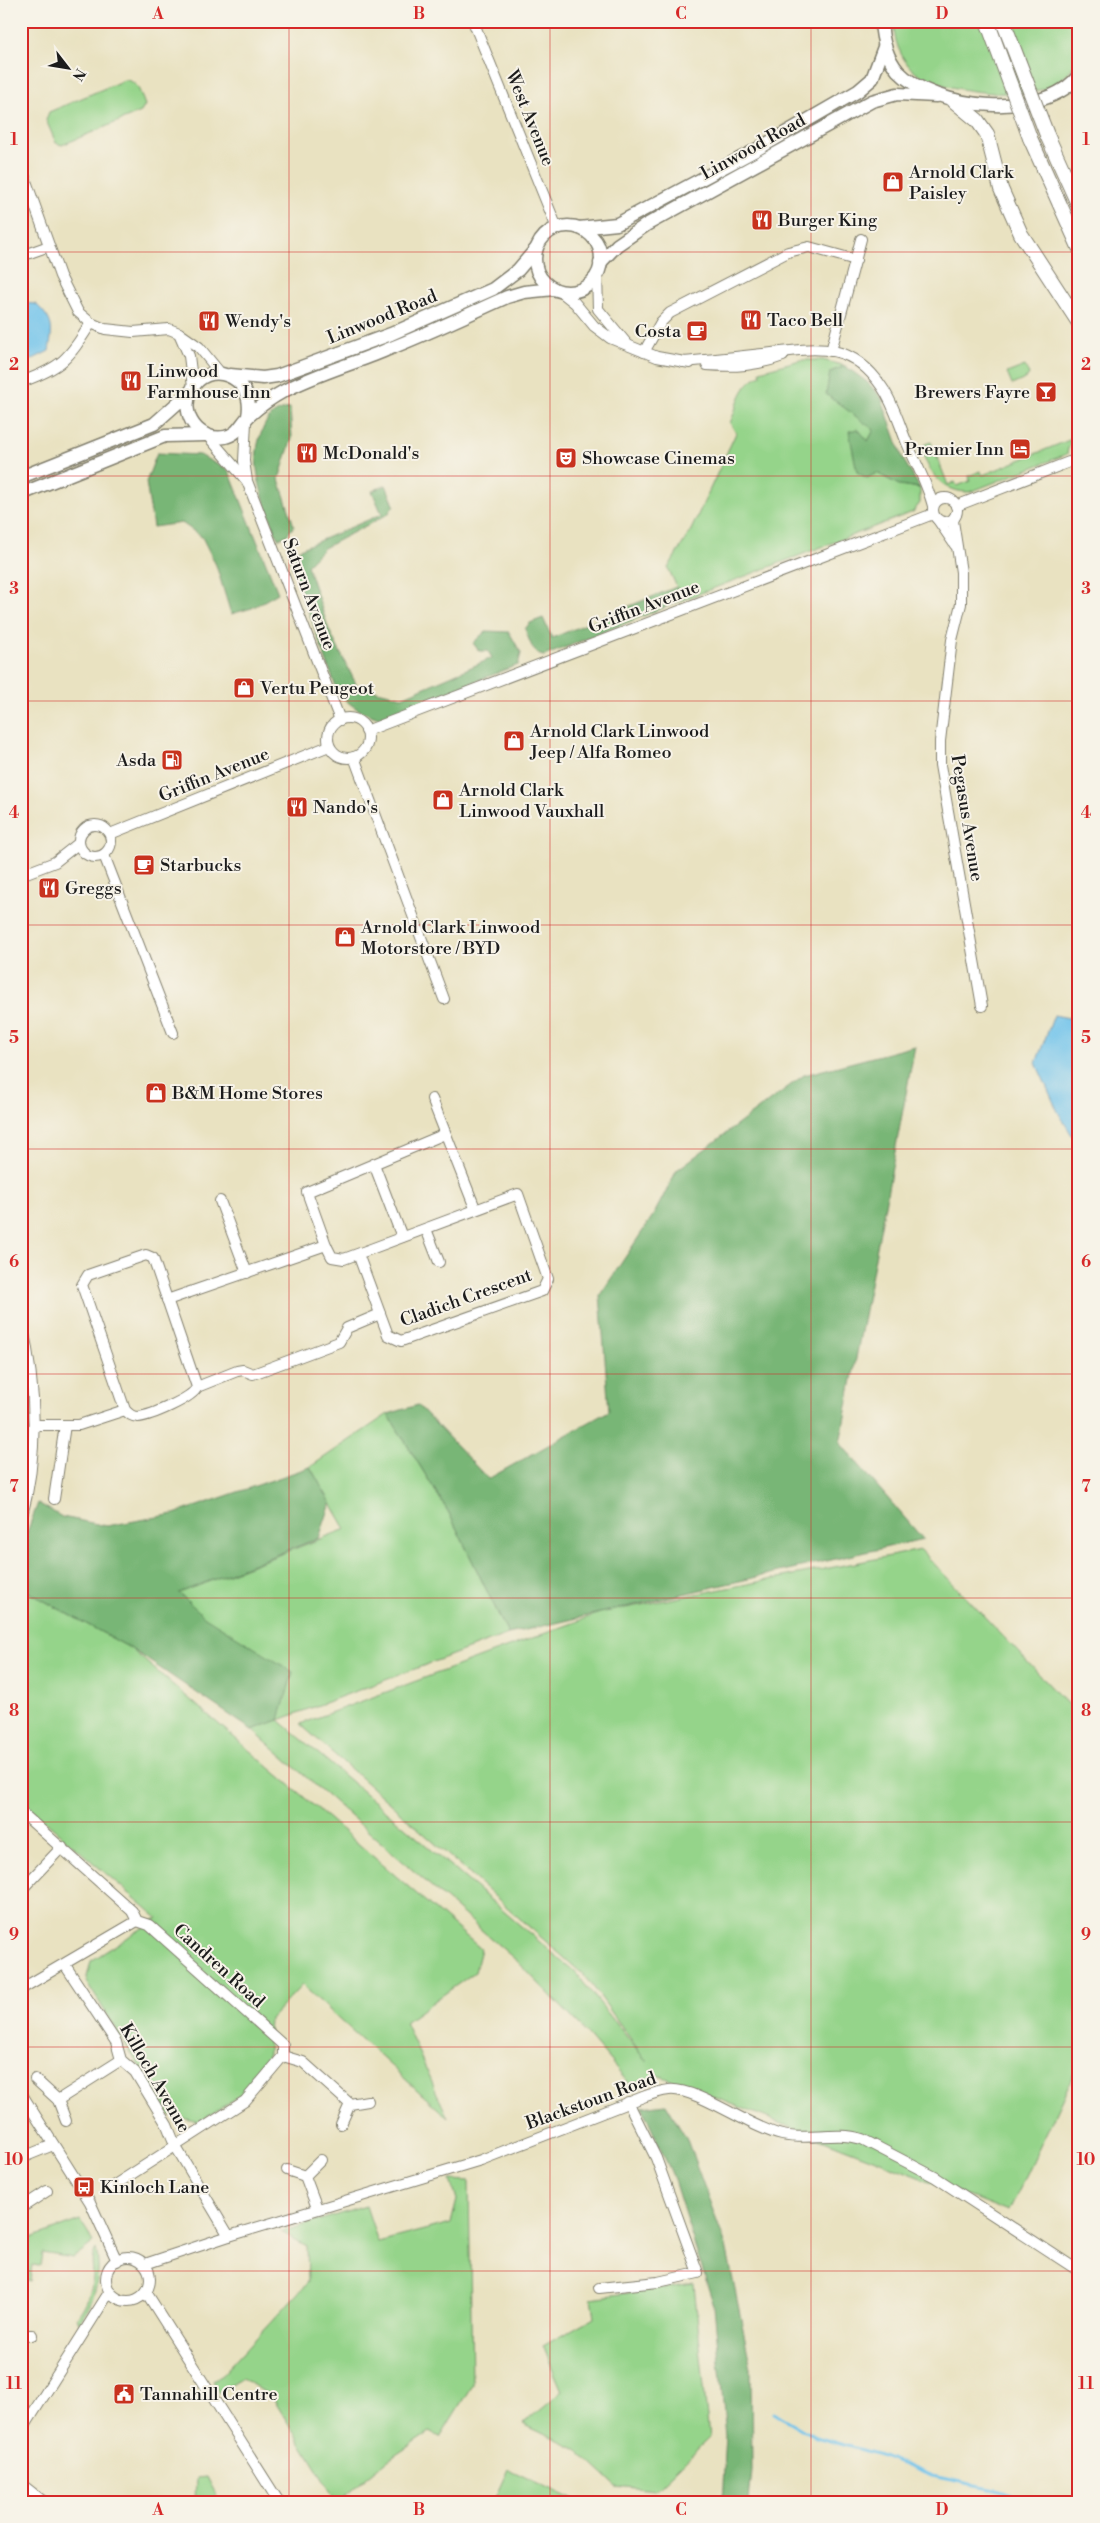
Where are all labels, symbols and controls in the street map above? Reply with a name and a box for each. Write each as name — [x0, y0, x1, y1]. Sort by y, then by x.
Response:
text: A — [151, 4, 164, 24]
text: B — [413, 4, 425, 24]
text: C — [675, 4, 687, 24]
text: D — [936, 4, 949, 24]
north arrow — [42, 42, 92, 92]
text: N — [68, 65, 89, 84]
street label: West Avenue — [500, 66, 560, 169]
street label: Linwood Road — [696, 108, 810, 185]
text: 1 — [10, 130, 18, 150]
text: 1 — [1082, 130, 1090, 150]
place label: Arnold Clark Paisley — [908, 161, 1015, 205]
shop icon: Arnold Clark Paisley — [881, 170, 905, 194]
restaurant icon: Burger King — [750, 208, 774, 232]
place label: Burger King — [777, 209, 878, 232]
street label: Linwood Road — [324, 284, 441, 350]
restaurant icon: Taco Bell — [739, 308, 763, 332]
restaurant icon: Wendy's — [197, 309, 221, 333]
place label: Taco Bell — [767, 309, 844, 332]
place label: Wendy's — [224, 310, 291, 333]
cafe icon: Costa — [685, 319, 709, 343]
place label: Costa — [635, 320, 682, 343]
text: 2 — [9, 355, 19, 375]
text: 2 — [1081, 355, 1091, 375]
place label: Linwood Farmhouse Inn — [147, 360, 271, 404]
restaurant icon: Linwood Farmhouse Inn — [119, 369, 143, 393]
bar icon: Brewers Fayre — [1034, 380, 1058, 404]
place label: Brewers Fayre — [914, 381, 1030, 404]
hotel icon: Premier Inn — [1008, 437, 1032, 461]
place label: Premier Inn — [904, 438, 1004, 461]
restaurant icon: McDonald's — [295, 441, 319, 465]
place label: McDonald's — [323, 442, 420, 465]
theatre icon: Showcase Cinemas — [554, 446, 578, 470]
place label: Showcase Cinemas — [582, 447, 735, 470]
street label: Saturn Avenue — [277, 535, 341, 653]
street label: Griffin Avenue — [585, 575, 703, 639]
text: 3 — [9, 579, 19, 599]
text: 3 — [1081, 579, 1091, 599]
shop icon: Vertu Peugeot — [232, 676, 256, 700]
place label: Vertu Peugeot — [259, 677, 375, 700]
place label: Arnold Clark Linwood Jeep / Alfa Romeo — [529, 720, 710, 764]
shop icon: Arnold Clark Linwood Jeep / Alfa Romeo — [502, 729, 526, 753]
street label: Griffin Avenue — [155, 742, 273, 808]
fuel station icon: Asda — [160, 748, 184, 772]
place label: Asda — [115, 749, 157, 772]
street label: Pegasus Avenue — [946, 753, 988, 883]
place label: Arnold Clark Linwood Vauxhall — [458, 779, 605, 823]
shop icon: Arnold Clark Linwood Vauxhall — [431, 788, 455, 812]
restaurant icon: Nando's — [285, 795, 309, 819]
place label: Nando's — [313, 796, 378, 819]
text: 4 — [9, 803, 20, 823]
text: 4 — [1081, 803, 1092, 823]
cafe icon: Starbucks — [132, 853, 156, 877]
place label: Starbucks — [160, 854, 241, 877]
restaurant icon: Greggs — [37, 876, 61, 900]
place label: Greggs — [65, 877, 122, 900]
place label: Arnold Clark Linwood Motorstore / BYD — [360, 916, 541, 960]
shop icon: Arnold Clark Linwood Motorstore / BYD — [333, 925, 357, 949]
text: 5 — [9, 1028, 19, 1048]
text: 5 — [1081, 1028, 1091, 1048]
shop icon: B&M Home Stores — [144, 1081, 168, 1105]
place label: B&M Home Stores — [171, 1082, 323, 1105]
text: 6 — [9, 1252, 19, 1272]
text: 6 — [1081, 1252, 1091, 1272]
street label: Cladich Crescent — [397, 1263, 536, 1333]
text: 7 — [9, 1477, 19, 1497]
text: 7 — [1081, 1477, 1091, 1497]
text: 8 — [9, 1701, 19, 1721]
text: 8 — [1081, 1701, 1091, 1721]
street label: Candren Road — [168, 1919, 270, 2014]
text: 9 — [9, 1925, 19, 1945]
text: 9 — [1081, 1925, 1091, 1945]
street label: Killoch Avenue — [114, 2019, 196, 2137]
street label: Blackstoun Road — [522, 2066, 660, 2136]
text: 10 — [5, 2150, 23, 2170]
text: 10 — [1077, 2150, 1095, 2170]
bus stop icon: Kinloch Lane — [72, 2175, 96, 2199]
place label: Kinloch Lane — [100, 2176, 209, 2199]
text: 11 — [6, 2374, 22, 2394]
text: 11 — [1078, 2374, 1094, 2394]
public building icon: Tannahill Centre — [112, 2382, 136, 2406]
place label: Tannahill Centre — [140, 2383, 278, 2406]
text: A — [151, 2500, 164, 2520]
text: B — [413, 2500, 425, 2520]
text: C — [675, 2500, 687, 2520]
text: D — [936, 2500, 949, 2520]

